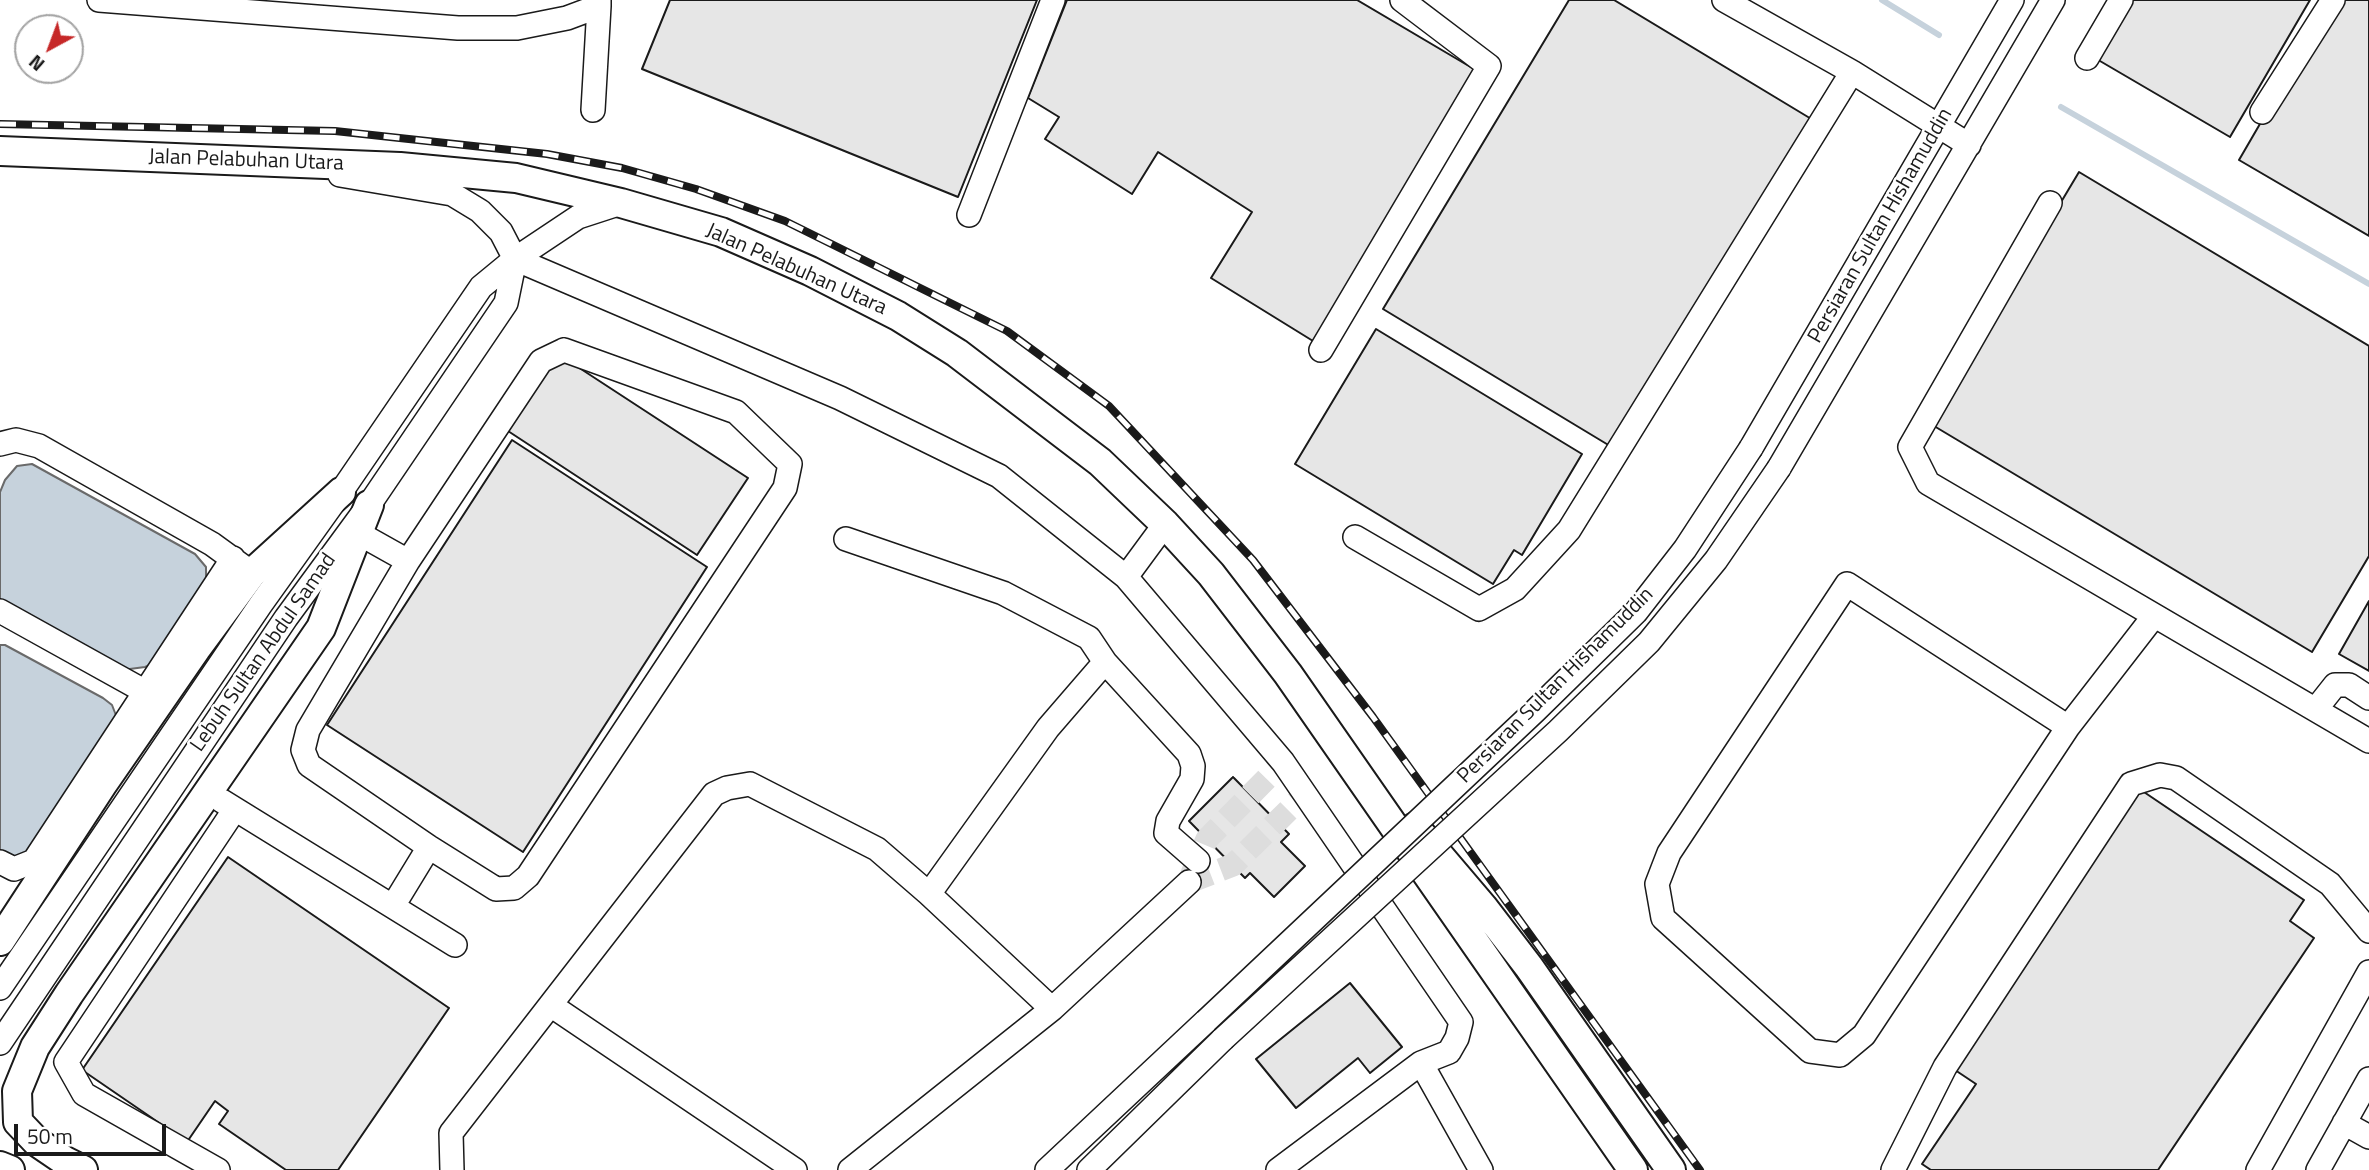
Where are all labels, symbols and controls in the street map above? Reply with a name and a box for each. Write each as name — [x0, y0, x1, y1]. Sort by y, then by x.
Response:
north arrow — [14, 14, 84, 84]
text: N — [22, 48, 51, 79]
street label: Persiaran Sultan Hishamuddin — [1803, 104, 1959, 348]
street label: Jalan Pelabuhan Utara — [148, 145, 344, 177]
street label: Jalan Pelabuhan Utara — [702, 219, 890, 321]
street label: Lebuh Sultan Abdul Samad — [186, 549, 342, 757]
street label: Persiaran Sultan Hishamuddin — [1453, 583, 1659, 789]
scale bar — [18, 1110, 170, 1154]
text: 50 m — [27, 1120, 73, 1152]

